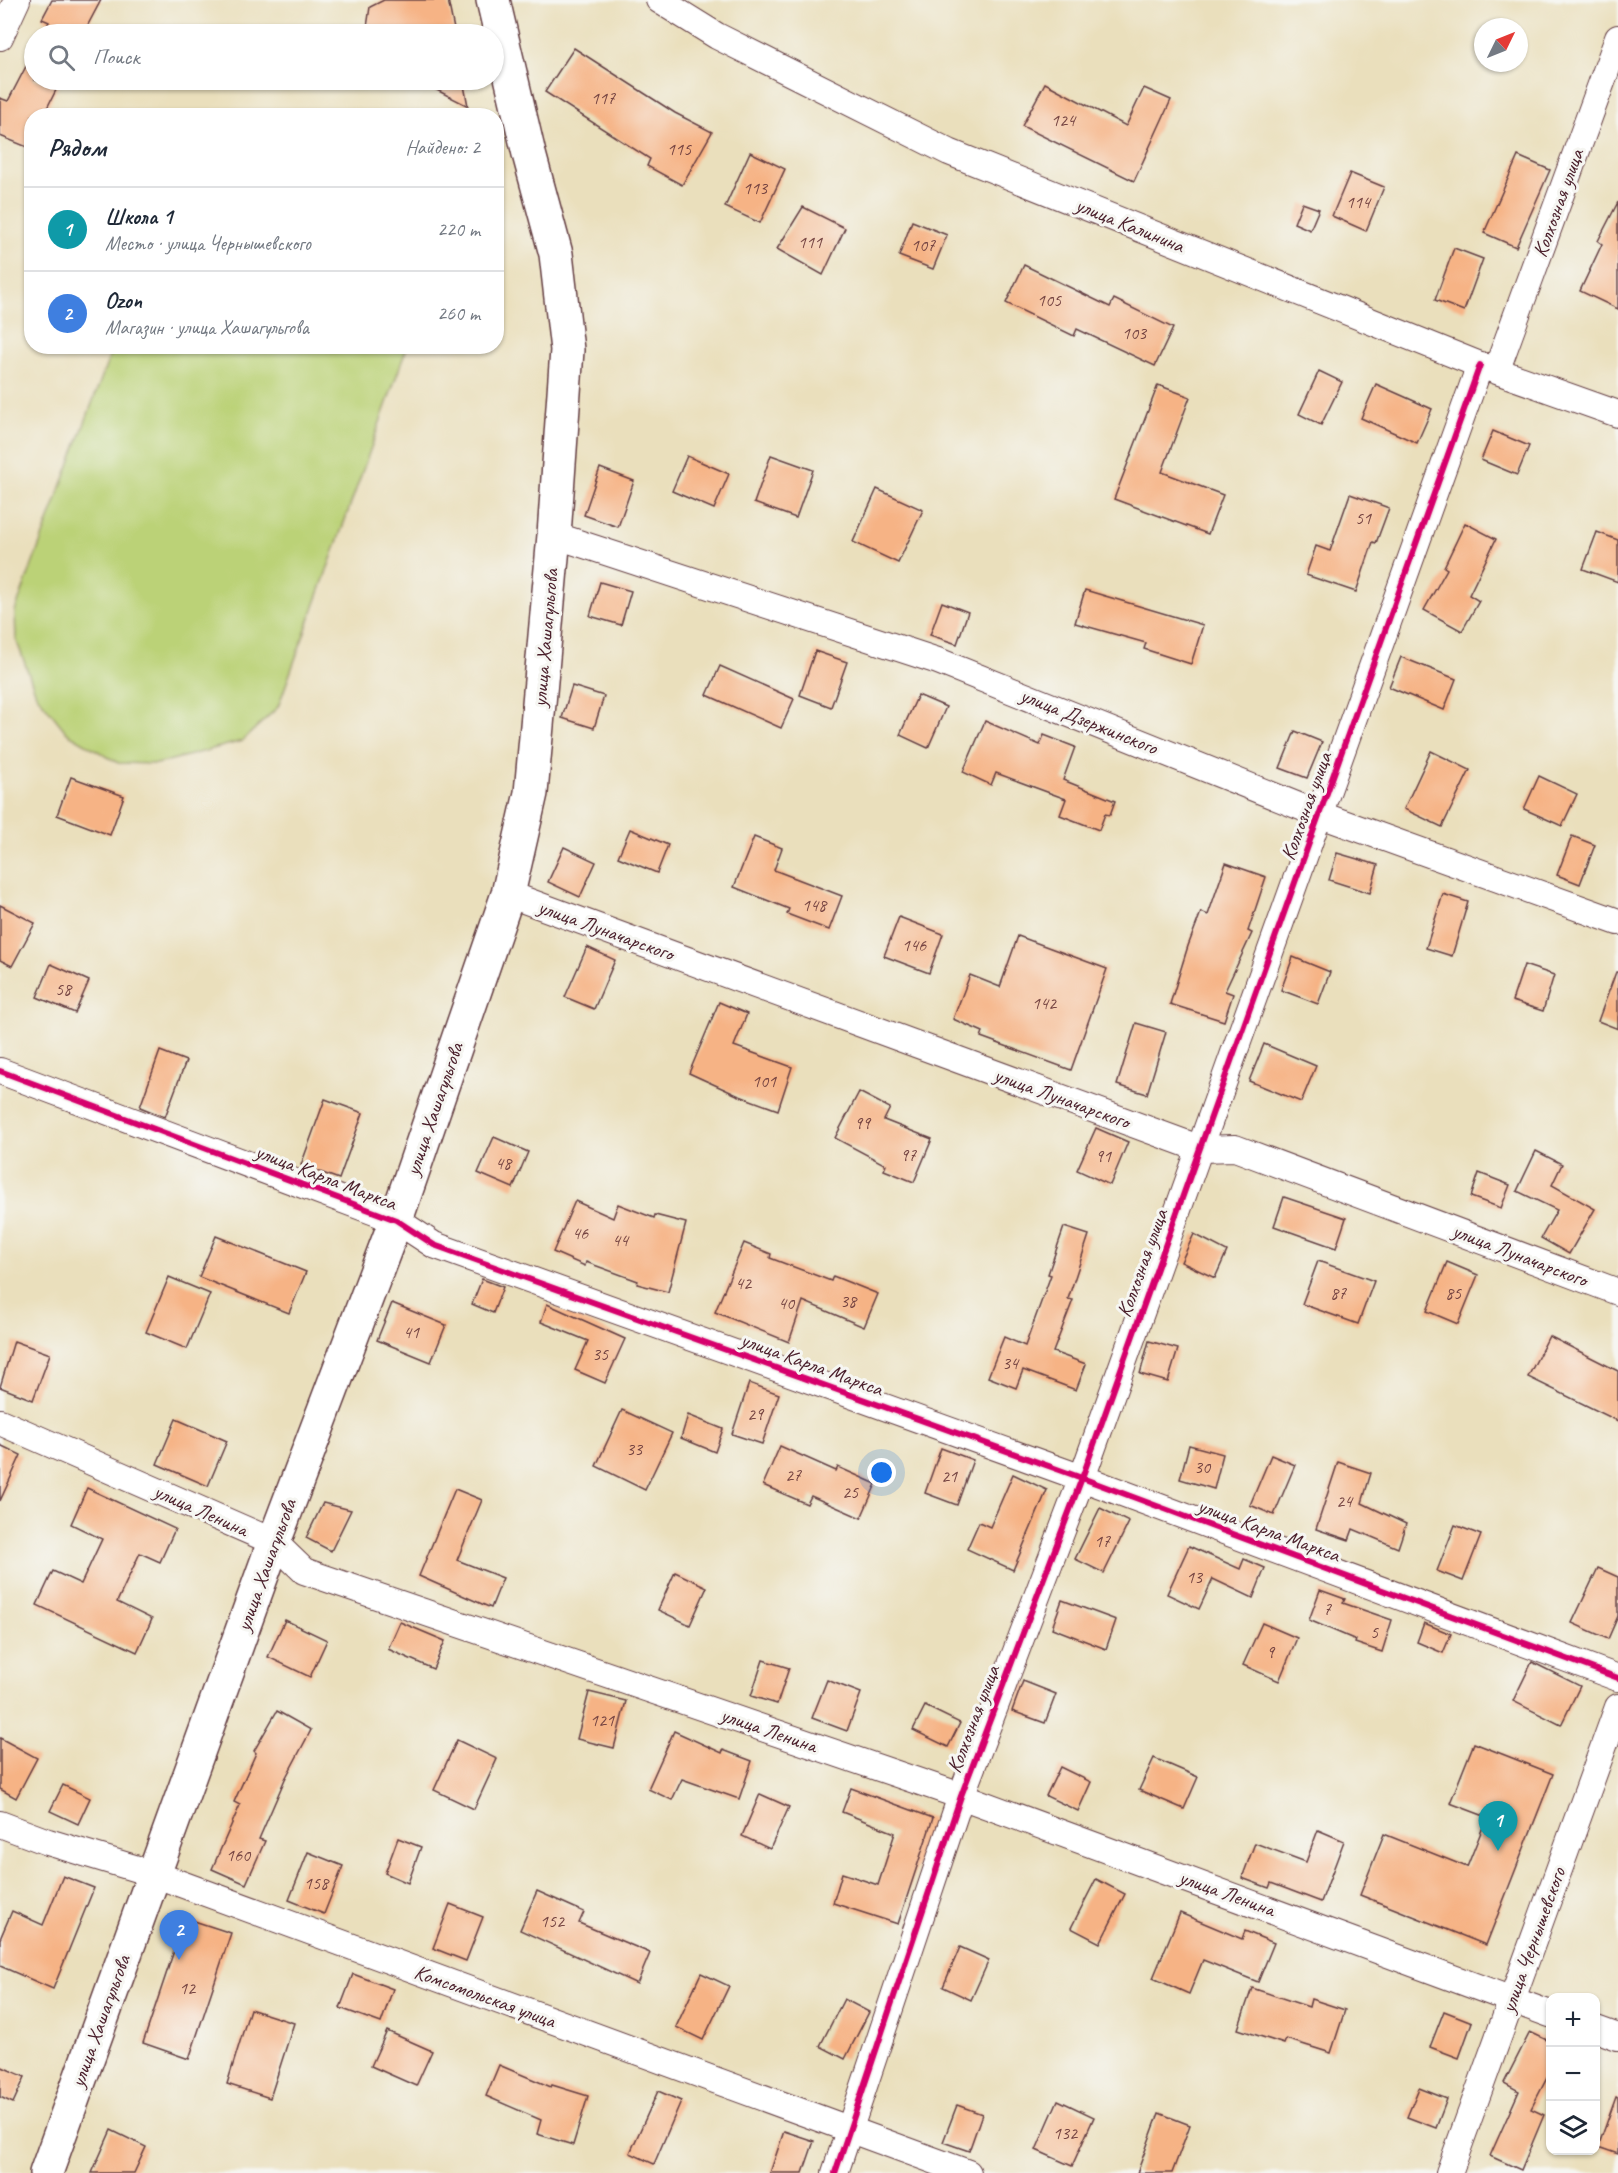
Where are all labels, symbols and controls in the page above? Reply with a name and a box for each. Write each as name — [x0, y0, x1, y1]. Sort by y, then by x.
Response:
north arrow — [1474, 18, 1528, 72]
search box — [24, 24, 504, 90]
icon: search — [45, 41, 78, 74]
text: Поиск — [93, 43, 139, 71]
house number: 117 — [591, 87, 616, 109]
house number: 124 — [1051, 109, 1077, 131]
text: Рядом — [48, 131, 106, 164]
text: Найдено: 2 — [405, 135, 480, 160]
house number: 115 — [667, 138, 692, 160]
street label: Колхозная улица — [1526, 144, 1590, 260]
house number: 113 — [743, 177, 769, 199]
street label: улица Калинина — [1070, 191, 1190, 259]
house number: 114 — [1346, 191, 1372, 213]
text: Школа 1 — [105, 203, 173, 231]
text: 1 — [63, 217, 72, 242]
text: 220 m — [437, 217, 480, 242]
text: Место · улица Чернышевского — [105, 231, 311, 256]
house number: 111 — [798, 231, 823, 253]
house number: 107 — [911, 234, 936, 256]
text: Ozon — [105, 287, 142, 315]
house number: 105 — [1037, 289, 1062, 311]
text: 2 — [63, 301, 72, 326]
text: 260 m — [437, 301, 480, 326]
text: Магазин · улица Хашагульгова — [105, 315, 309, 340]
house number: 103 — [1122, 322, 1148, 344]
house number: 51 — [1355, 507, 1372, 529]
street label: улица Хашагульгова — [526, 566, 564, 710]
street label: улица Дзержинского — [1015, 681, 1163, 761]
street label: Колхозная улица — [1274, 747, 1338, 863]
street label: улица Луначарского — [533, 893, 680, 967]
house number: 148 — [802, 894, 828, 916]
house number: 146 — [902, 934, 927, 956]
house number: 58 — [55, 978, 73, 1000]
house number: 142 — [1032, 992, 1058, 1014]
street label: улица Хашагульгова — [399, 1038, 469, 1181]
street label: улица Луначарского — [989, 1061, 1136, 1135]
house number: 101 — [752, 1070, 777, 1092]
house number: 99 — [854, 1112, 872, 1134]
street label: улица Карла Маркса — [250, 1137, 402, 1216]
house number: 97 — [900, 1144, 917, 1166]
house number: 91 — [1095, 1145, 1112, 1167]
house number: 48 — [495, 1152, 513, 1174]
street label: Колхозная улица — [1110, 1204, 1174, 1320]
street label: улица Луначарского — [1447, 1217, 1593, 1294]
house number: 46 — [572, 1222, 589, 1244]
house number: 44 — [612, 1229, 630, 1251]
house number: 42 — [735, 1272, 753, 1294]
house number: 87 — [1330, 1282, 1347, 1304]
house number: 85 — [1445, 1282, 1462, 1304]
house number: 38 — [840, 1290, 858, 1312]
house number: 40 — [778, 1292, 796, 1314]
house number: 41 — [403, 1321, 420, 1343]
street label: улица Карла Маркса — [736, 1326, 888, 1402]
house number: 35 — [592, 1343, 609, 1365]
house number: 34 — [1002, 1352, 1020, 1374]
house number: 29 — [747, 1403, 765, 1425]
house number: 33 — [626, 1438, 644, 1460]
house number: 30 — [1194, 1456, 1212, 1478]
your location — [867, 1458, 896, 1487]
house number: 27 — [785, 1464, 802, 1486]
house number: 21 — [941, 1465, 958, 1487]
street label: улица Ленина — [148, 1477, 254, 1543]
house number: 25 — [842, 1481, 859, 1503]
house number: 24 — [1336, 1490, 1354, 1512]
street label: улица Карла Маркса — [1193, 1492, 1345, 1568]
street label: улица Хашагульгова — [229, 1494, 302, 1636]
house number: 17 — [1094, 1530, 1111, 1552]
house number: 13 — [1186, 1566, 1204, 1588]
house number: 7 — [1323, 1598, 1332, 1620]
house number: 5 — [1370, 1621, 1379, 1643]
house number: 9 — [1266, 1641, 1276, 1663]
street label: Колхозная улица — [941, 1660, 1006, 1776]
street label: улица Ленина — [716, 1701, 823, 1759]
house number: 121 — [590, 1709, 615, 1731]
pin: 1 — [1478, 1802, 1518, 1851]
house number: 160 — [226, 1844, 252, 1866]
street label: улица Чернышевского — [1494, 1862, 1572, 2018]
street label: улица Ленина — [1174, 1863, 1281, 1923]
house number: 158 — [304, 1872, 330, 1894]
pin: 2 — [160, 1910, 198, 1960]
house number: 152 — [540, 1910, 566, 1932]
street label: улица Хашагульгова — [63, 1950, 136, 2092]
street label: Комсомольская улица — [411, 1958, 560, 2034]
house number: 12 — [179, 1977, 197, 1999]
map controls — [1546, 1993, 1600, 2155]
button: + — [1546, 1993, 1600, 2047]
button: − — [1546, 2047, 1600, 2101]
button: layers — [1546, 2101, 1600, 2155]
house number: 132 — [1053, 2122, 1079, 2144]

